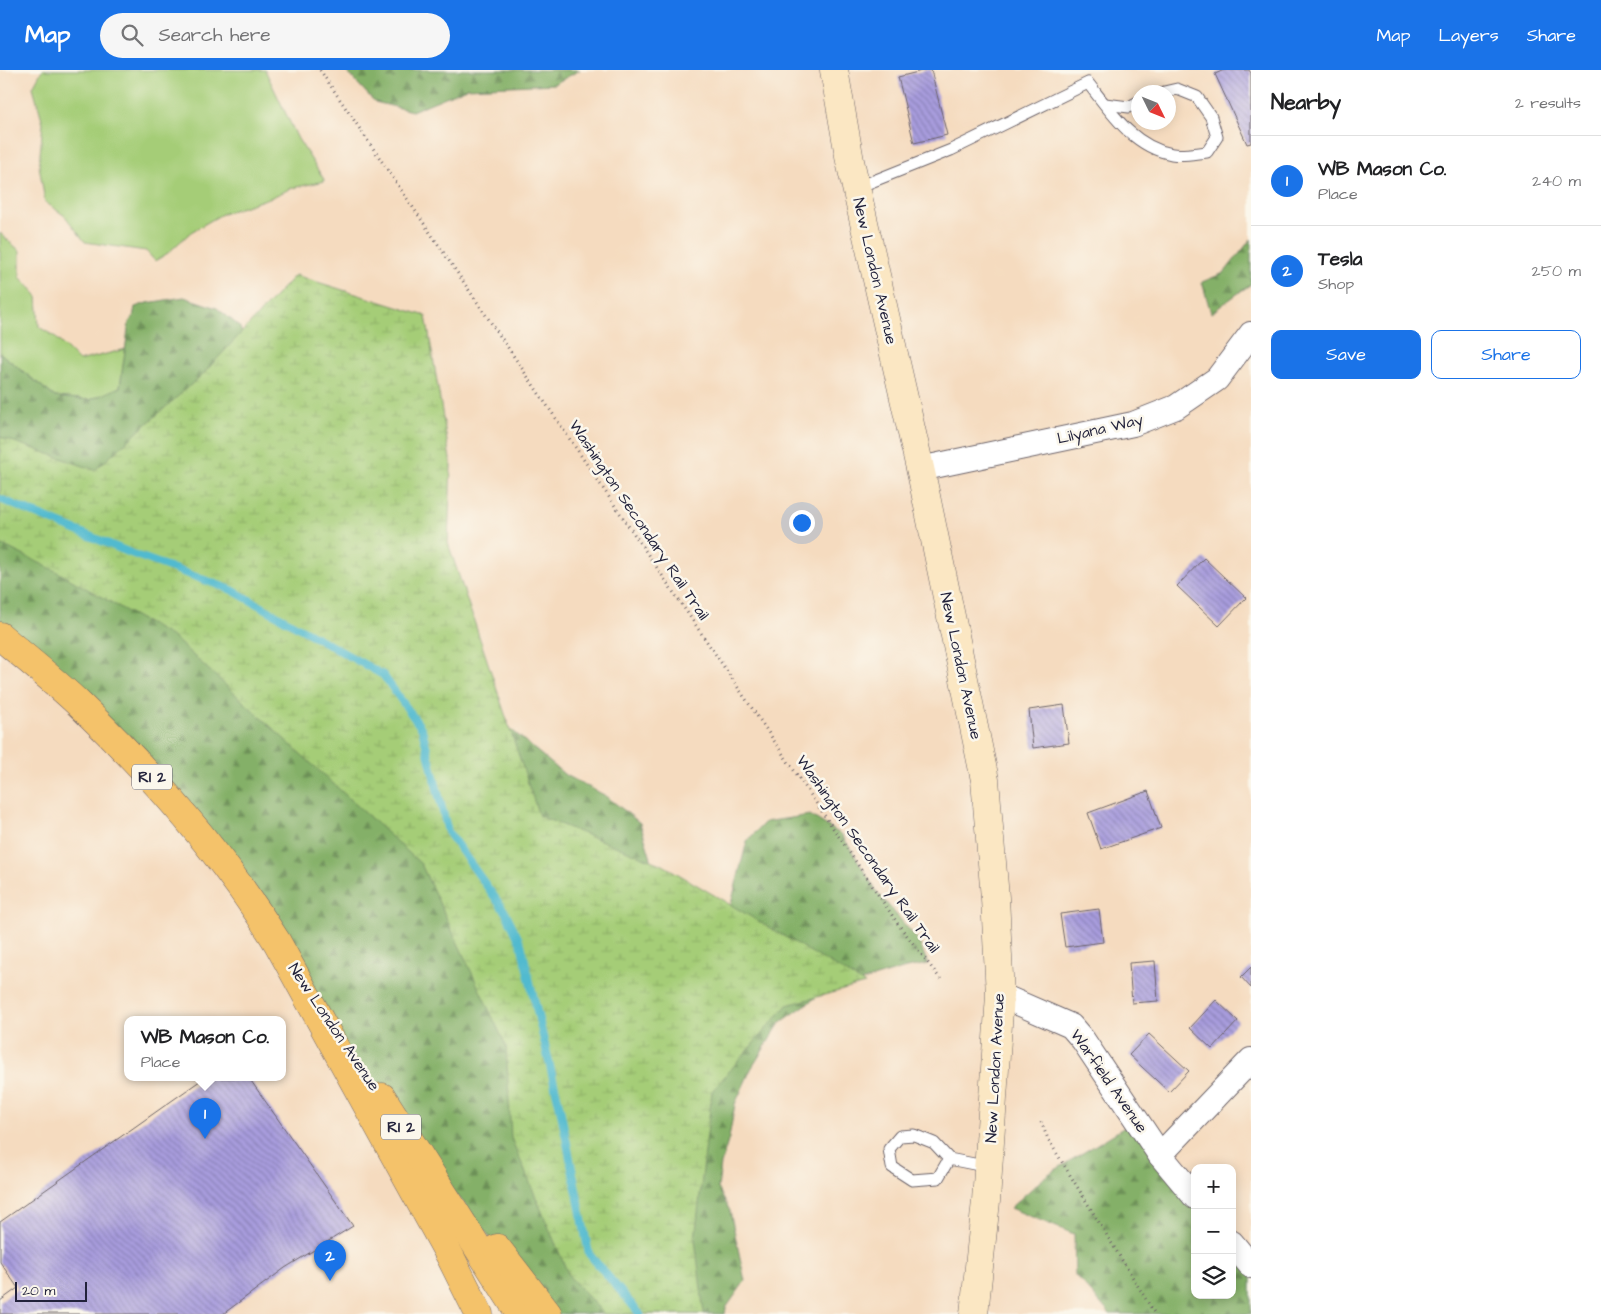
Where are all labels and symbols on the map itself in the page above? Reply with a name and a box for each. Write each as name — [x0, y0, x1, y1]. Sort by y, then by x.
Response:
north arrow — [1131, 85, 1176, 130]
street label: New London Avenue — [847, 196, 903, 347]
street label: Lilyana Way — [1055, 408, 1146, 451]
street label: Washington Secondary Rail Trail — [563, 416, 714, 625]
your location — [789, 510, 815, 536]
street label: New London Avenue — [935, 590, 987, 742]
street label: Washington Secondary Rail Trail — [790, 751, 945, 958]
road number: RI 2 — [132, 764, 172, 790]
street label: New London Avenue — [283, 959, 385, 1095]
street label: New London Avenue — [980, 992, 1010, 1143]
street label: Warfield Avenue — [1065, 1025, 1153, 1137]
pin: 1 — [189, 1098, 221, 1139]
road number: RI 2 — [381, 1114, 421, 1140]
pin: 2 — [314, 1240, 346, 1281]
scale bar — [15, 1279, 88, 1302]

